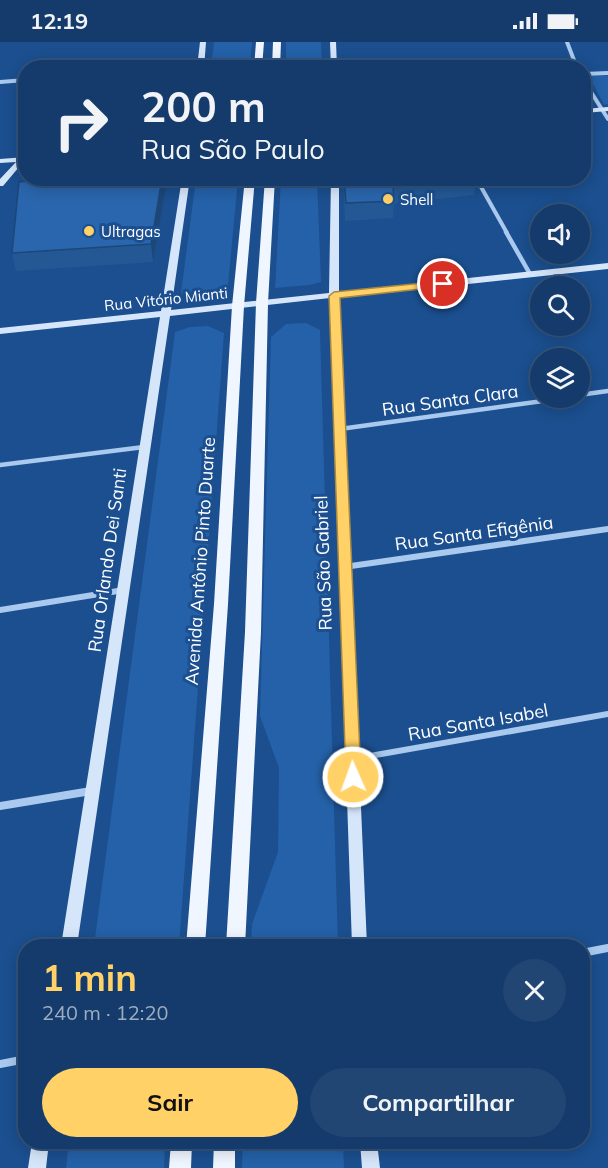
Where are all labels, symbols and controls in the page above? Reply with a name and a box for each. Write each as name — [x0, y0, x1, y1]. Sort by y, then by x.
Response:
text: 12:19 — [30, 7, 88, 35]
text: 200 m — [141, 80, 266, 133]
icon: right — [42, 84, 120, 162]
text: Rua São Paulo — [141, 132, 325, 166]
place label: Shell — [400, 190, 433, 209]
marker: Shell — [381, 192, 395, 206]
map controls — [530, 204, 590, 408]
button: sound — [530, 204, 590, 264]
place label: Ultragas — [101, 222, 161, 241]
marker: Ultragas — [82, 224, 96, 238]
pin — [417, 258, 468, 309]
icon: arrive — [426, 267, 459, 300]
button: search — [530, 276, 590, 336]
street label: Rua Vitório Mianti — [103, 283, 229, 315]
button: layers — [530, 348, 590, 408]
street label: Rua Santa Clara — [380, 379, 520, 421]
street label: Avenida Antônio Pinto Duarte — [180, 436, 220, 686]
street label: Rua Orlando Dei Santi — [83, 467, 131, 653]
street label: Rua São Gabriel — [309, 495, 337, 631]
street label: Rua Santa Efigênia — [393, 510, 555, 556]
street label: Rua Santa Isabel — [406, 698, 550, 746]
position arrow — [321, 745, 385, 809]
text: 1 min — [42, 955, 137, 1000]
button: close — [503, 959, 566, 1022]
text: 240 m · 12:20 — [42, 1000, 168, 1025]
button: Sair — [42, 1068, 298, 1137]
button: Compartilhar — [310, 1068, 566, 1137]

